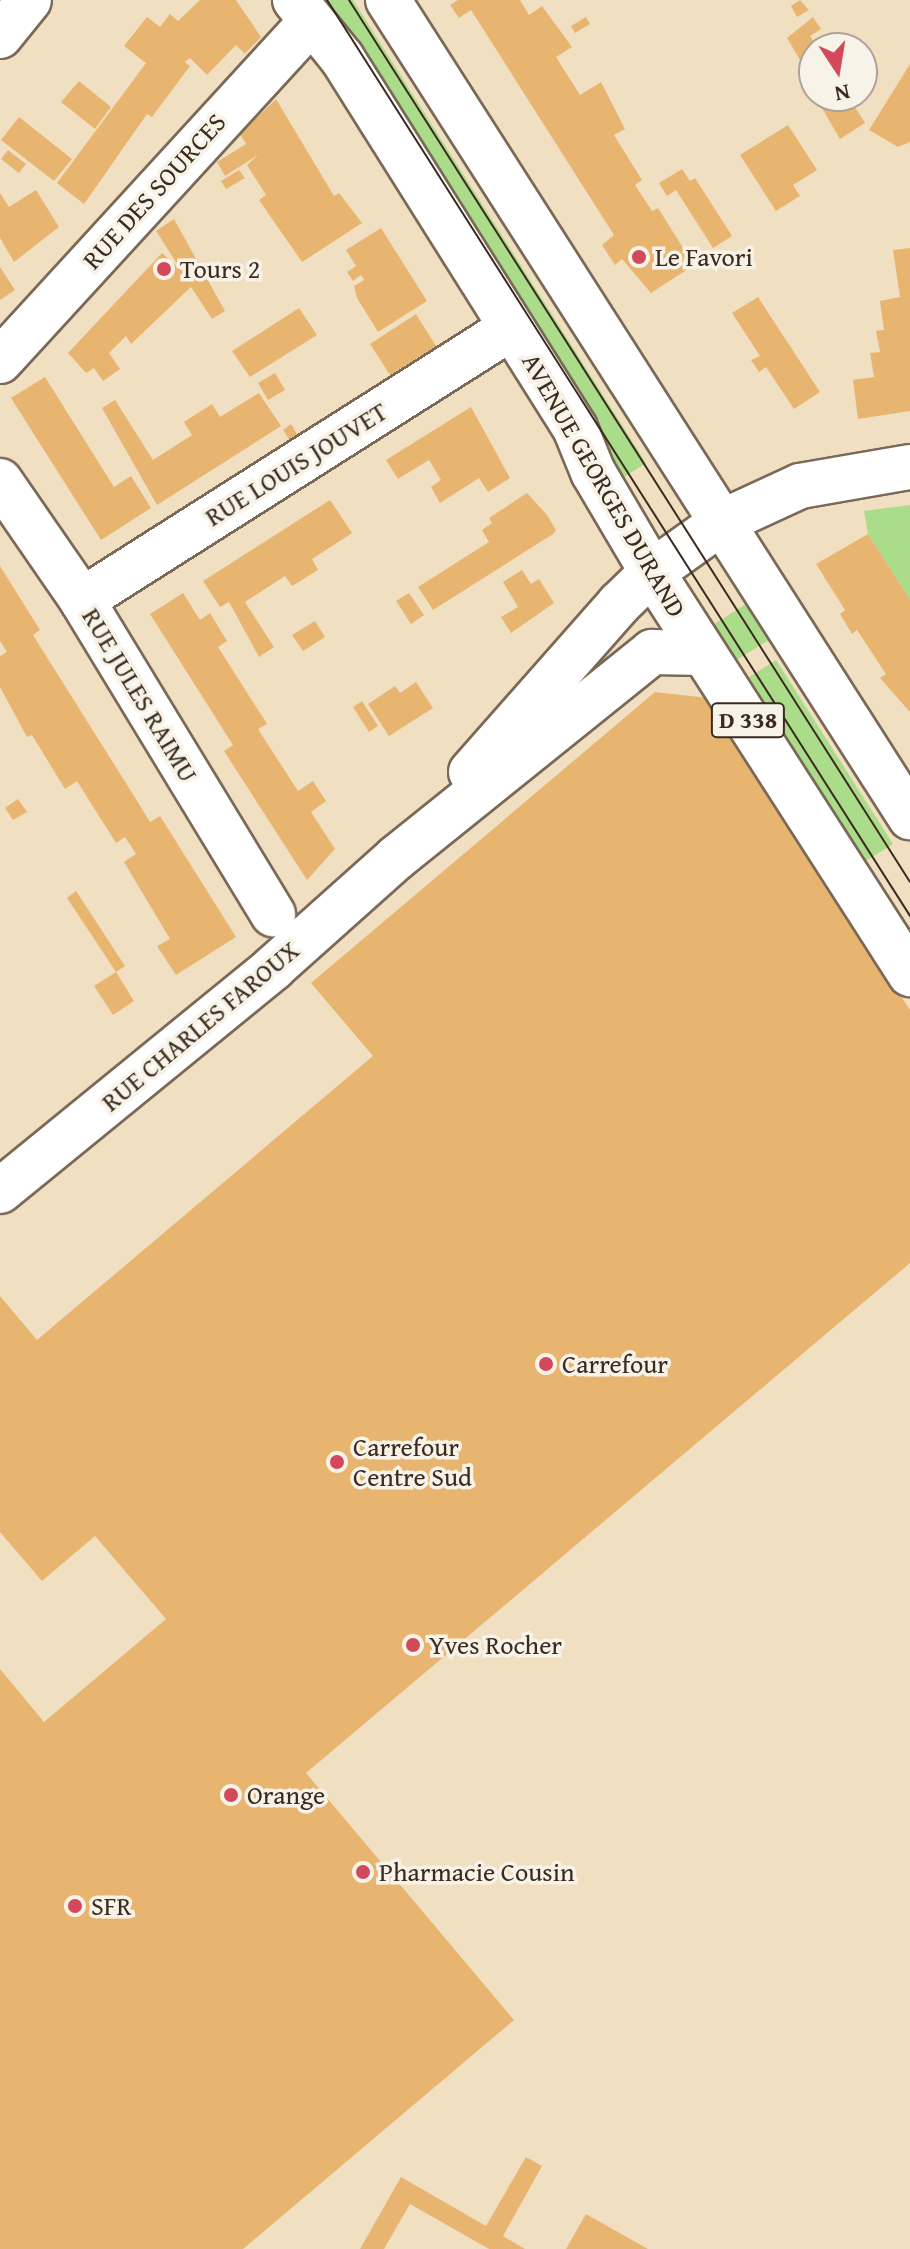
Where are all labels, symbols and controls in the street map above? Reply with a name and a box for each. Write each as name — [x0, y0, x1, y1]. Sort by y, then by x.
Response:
north arrow — [798, 32, 878, 112]
text: N — [832, 76, 853, 111]
street label: RUE DES SOURCES — [76, 107, 232, 275]
place label: Le Favori — [655, 241, 753, 273]
marker: Le Favori — [630, 248, 648, 266]
place label: Tours 2 — [180, 253, 260, 285]
marker: Tours 2 — [155, 260, 173, 278]
street label: AVENUE GEORGES DURAND — [516, 348, 692, 622]
street label: RUE LOUIS JOUVET — [199, 395, 393, 533]
street label: RUE JULES RAIMU — [76, 602, 204, 788]
road number: D 338 — [710, 700, 786, 740]
street label: RUE CHARLES FAROUX — [95, 934, 305, 1118]
place label: Carrefour — [562, 1348, 668, 1380]
marker: Carrefour — [537, 1355, 555, 1373]
place label: Carrefour Centre Sud — [353, 1431, 472, 1492]
marker: Carrefour Centre Sud — [328, 1453, 346, 1471]
place label: Yves Rocher — [429, 1629, 562, 1661]
marker: Yves Rocher — [404, 1636, 422, 1654]
place label: Orange — [247, 1779, 325, 1811]
marker: Orange — [222, 1786, 240, 1804]
place label: Pharmacie Cousin — [379, 1856, 575, 1888]
marker: Pharmacie Cousin — [354, 1863, 372, 1881]
place label: SFR — [91, 1890, 131, 1922]
marker: SFR — [66, 1897, 84, 1915]

